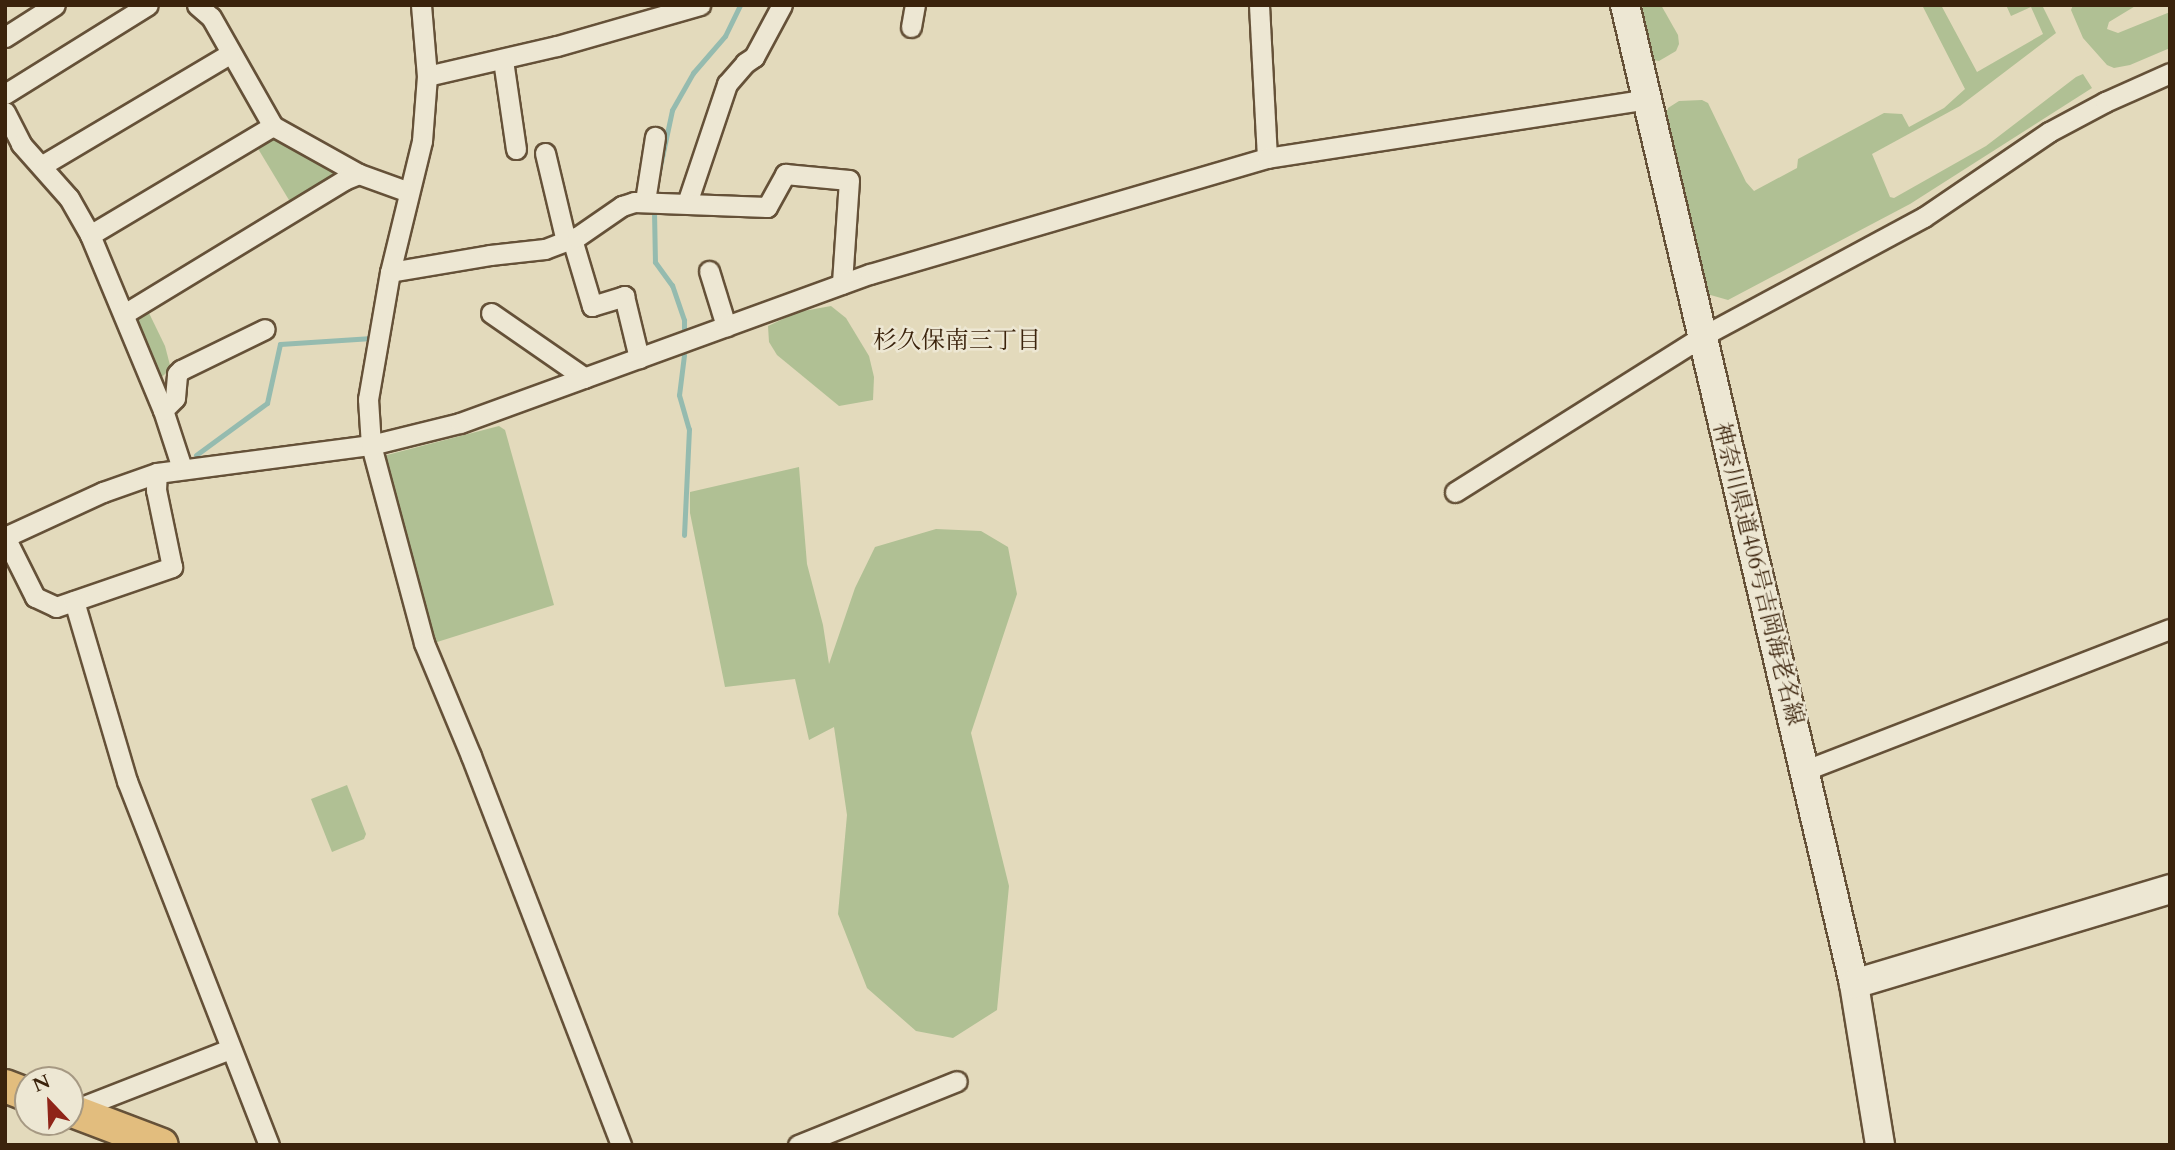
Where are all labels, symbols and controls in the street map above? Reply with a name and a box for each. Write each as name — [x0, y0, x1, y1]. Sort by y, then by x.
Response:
district label: 杉久保南三丁目 — [873, 327, 1041, 355]
street label: 神奈川県道406号吉岡海老名線 — [1707, 420, 1809, 728]
north arrow — [14, 1066, 84, 1136]
text: N — [29, 1068, 54, 1099]

